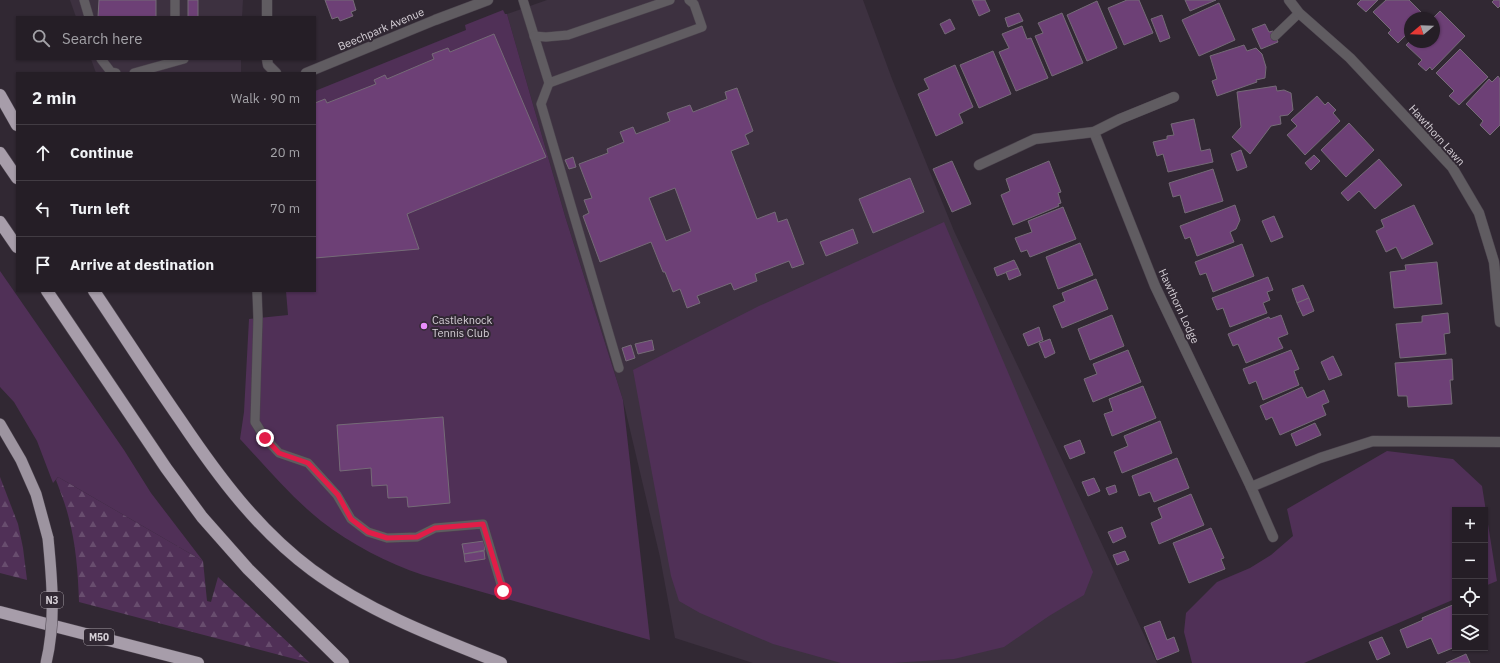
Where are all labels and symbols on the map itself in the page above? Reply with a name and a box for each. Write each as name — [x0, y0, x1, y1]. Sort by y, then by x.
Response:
street label: Beechpark Avenue — [336, 4, 426, 54]
north arrow — [1404, 12, 1440, 48]
street label: Hawthorn Lawn — [1406, 102, 1468, 168]
street label: Hawthorn Lodge — [1156, 266, 1202, 346]
place label: Castleknock Tennis Club — [432, 313, 493, 340]
marker: Castleknock Tennis Club — [419, 321, 429, 331]
route end — [256, 429, 274, 447]
route start — [494, 582, 512, 600]
road number: N3 — [41, 592, 63, 608]
road number: M50 — [84, 629, 114, 645]

